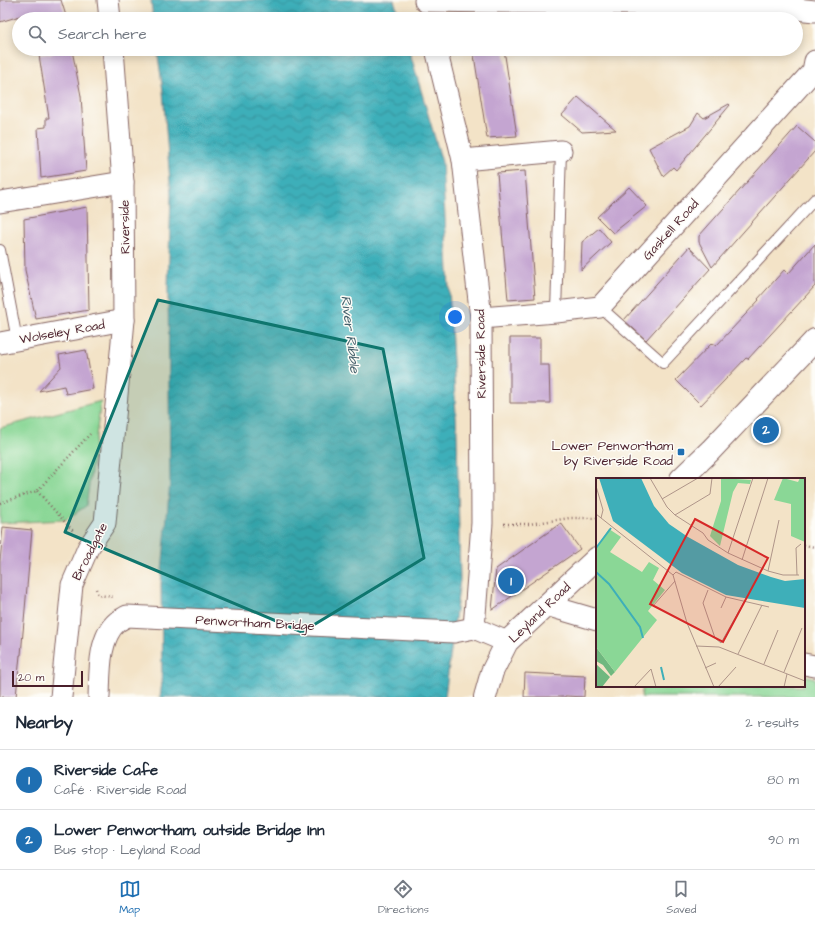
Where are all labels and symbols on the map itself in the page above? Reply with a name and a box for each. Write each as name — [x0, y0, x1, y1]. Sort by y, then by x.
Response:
street label: Gaskell Road — [639, 195, 703, 264]
street label: Riverside — [116, 200, 134, 254]
water label: River Ribble — [335, 294, 365, 375]
your location — [445, 307, 465, 327]
street label: Riverside Road — [471, 309, 491, 399]
street label: Wolseley Road — [18, 316, 107, 349]
pin: 2 — [753, 415, 779, 445]
place label: Lower Penwortham by Riverside Road — [552, 437, 674, 471]
marker: Lower Penwortham by Riverside Road — [676, 447, 686, 457]
inset map — [596, 478, 805, 687]
street label: Broadgate — [68, 519, 113, 584]
pin: 1 — [498, 566, 524, 596]
street label: Leyland Road — [505, 578, 576, 648]
street label: Penwortham Bridge — [195, 611, 315, 636]
scale bar — [12, 669, 83, 688]

